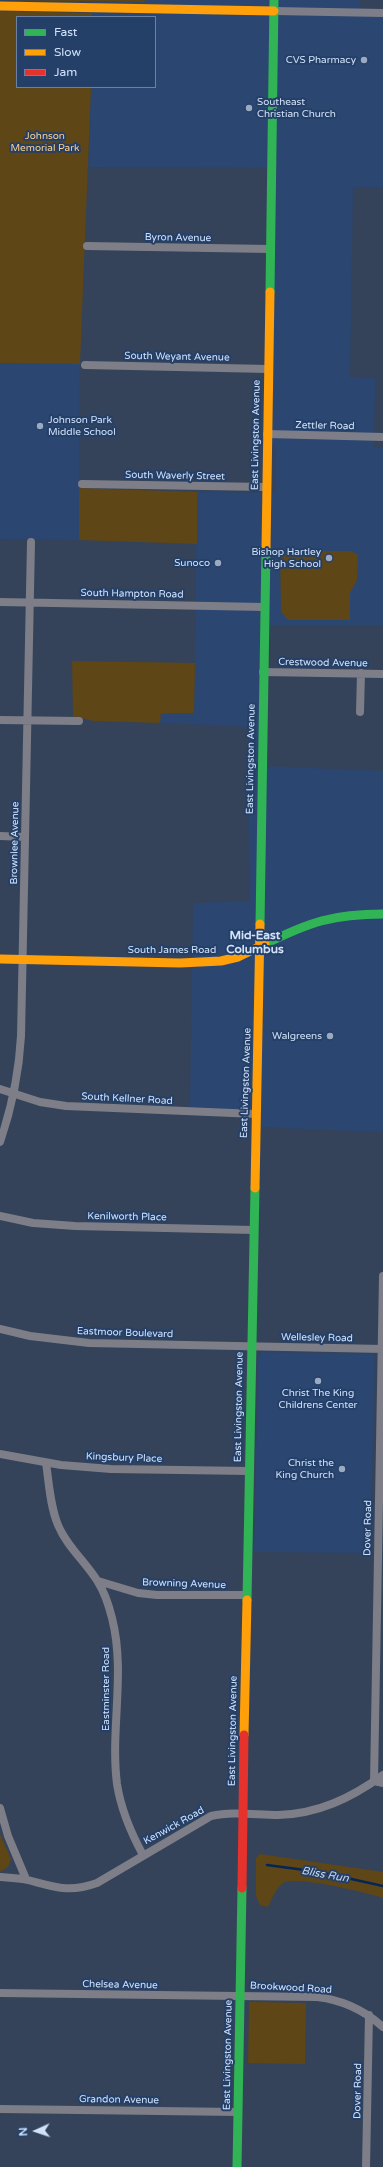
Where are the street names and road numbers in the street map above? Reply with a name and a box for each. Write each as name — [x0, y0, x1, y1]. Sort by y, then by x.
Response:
street label: Byron Avenue — [145, 231, 211, 245]
street label: South Weyant Avenue — [124, 350, 230, 364]
street label: East Livingston Avenue — [249, 380, 263, 490]
street label: Zettler Road — [295, 419, 355, 433]
street label: South Waverly Street — [125, 469, 225, 483]
street label: South Hampton Road — [80, 587, 184, 601]
street label: Crestwood Avenue — [278, 656, 368, 670]
street label: East Livingston Avenue — [244, 704, 258, 814]
street label: Brownlee Avenue — [8, 802, 22, 884]
street label: South James Road — [128, 944, 216, 956]
street label: East Livingston Avenue — [238, 1028, 254, 1138]
street label: South Kellner Road — [81, 1091, 173, 1107]
street label: Kenilworth Place — [87, 1210, 167, 1224]
street label: Eastmoor Boulevard — [77, 1325, 173, 1341]
street label: Wellesley Road — [281, 1331, 353, 1345]
street label: East Livingston Avenue — [232, 1352, 246, 1462]
street label: Kingsbury Place — [86, 1451, 162, 1465]
street label: Dover Road — [362, 1500, 374, 1556]
street label: Browning Avenue — [142, 1577, 226, 1591]
street label: Eastminster Road — [100, 1647, 112, 1731]
street label: East Livingston Avenue — [226, 1676, 240, 1786]
street label: Kenwick Road — [142, 1804, 206, 1848]
street label: Chelsea Avenue — [82, 1978, 158, 1992]
street label: Brookwood Road — [250, 1980, 332, 1996]
street label: East Livingston Avenue — [221, 2000, 235, 2110]
street label: Dover Road — [352, 2063, 364, 2119]
street label: Grandon Avenue — [79, 2093, 159, 2107]

